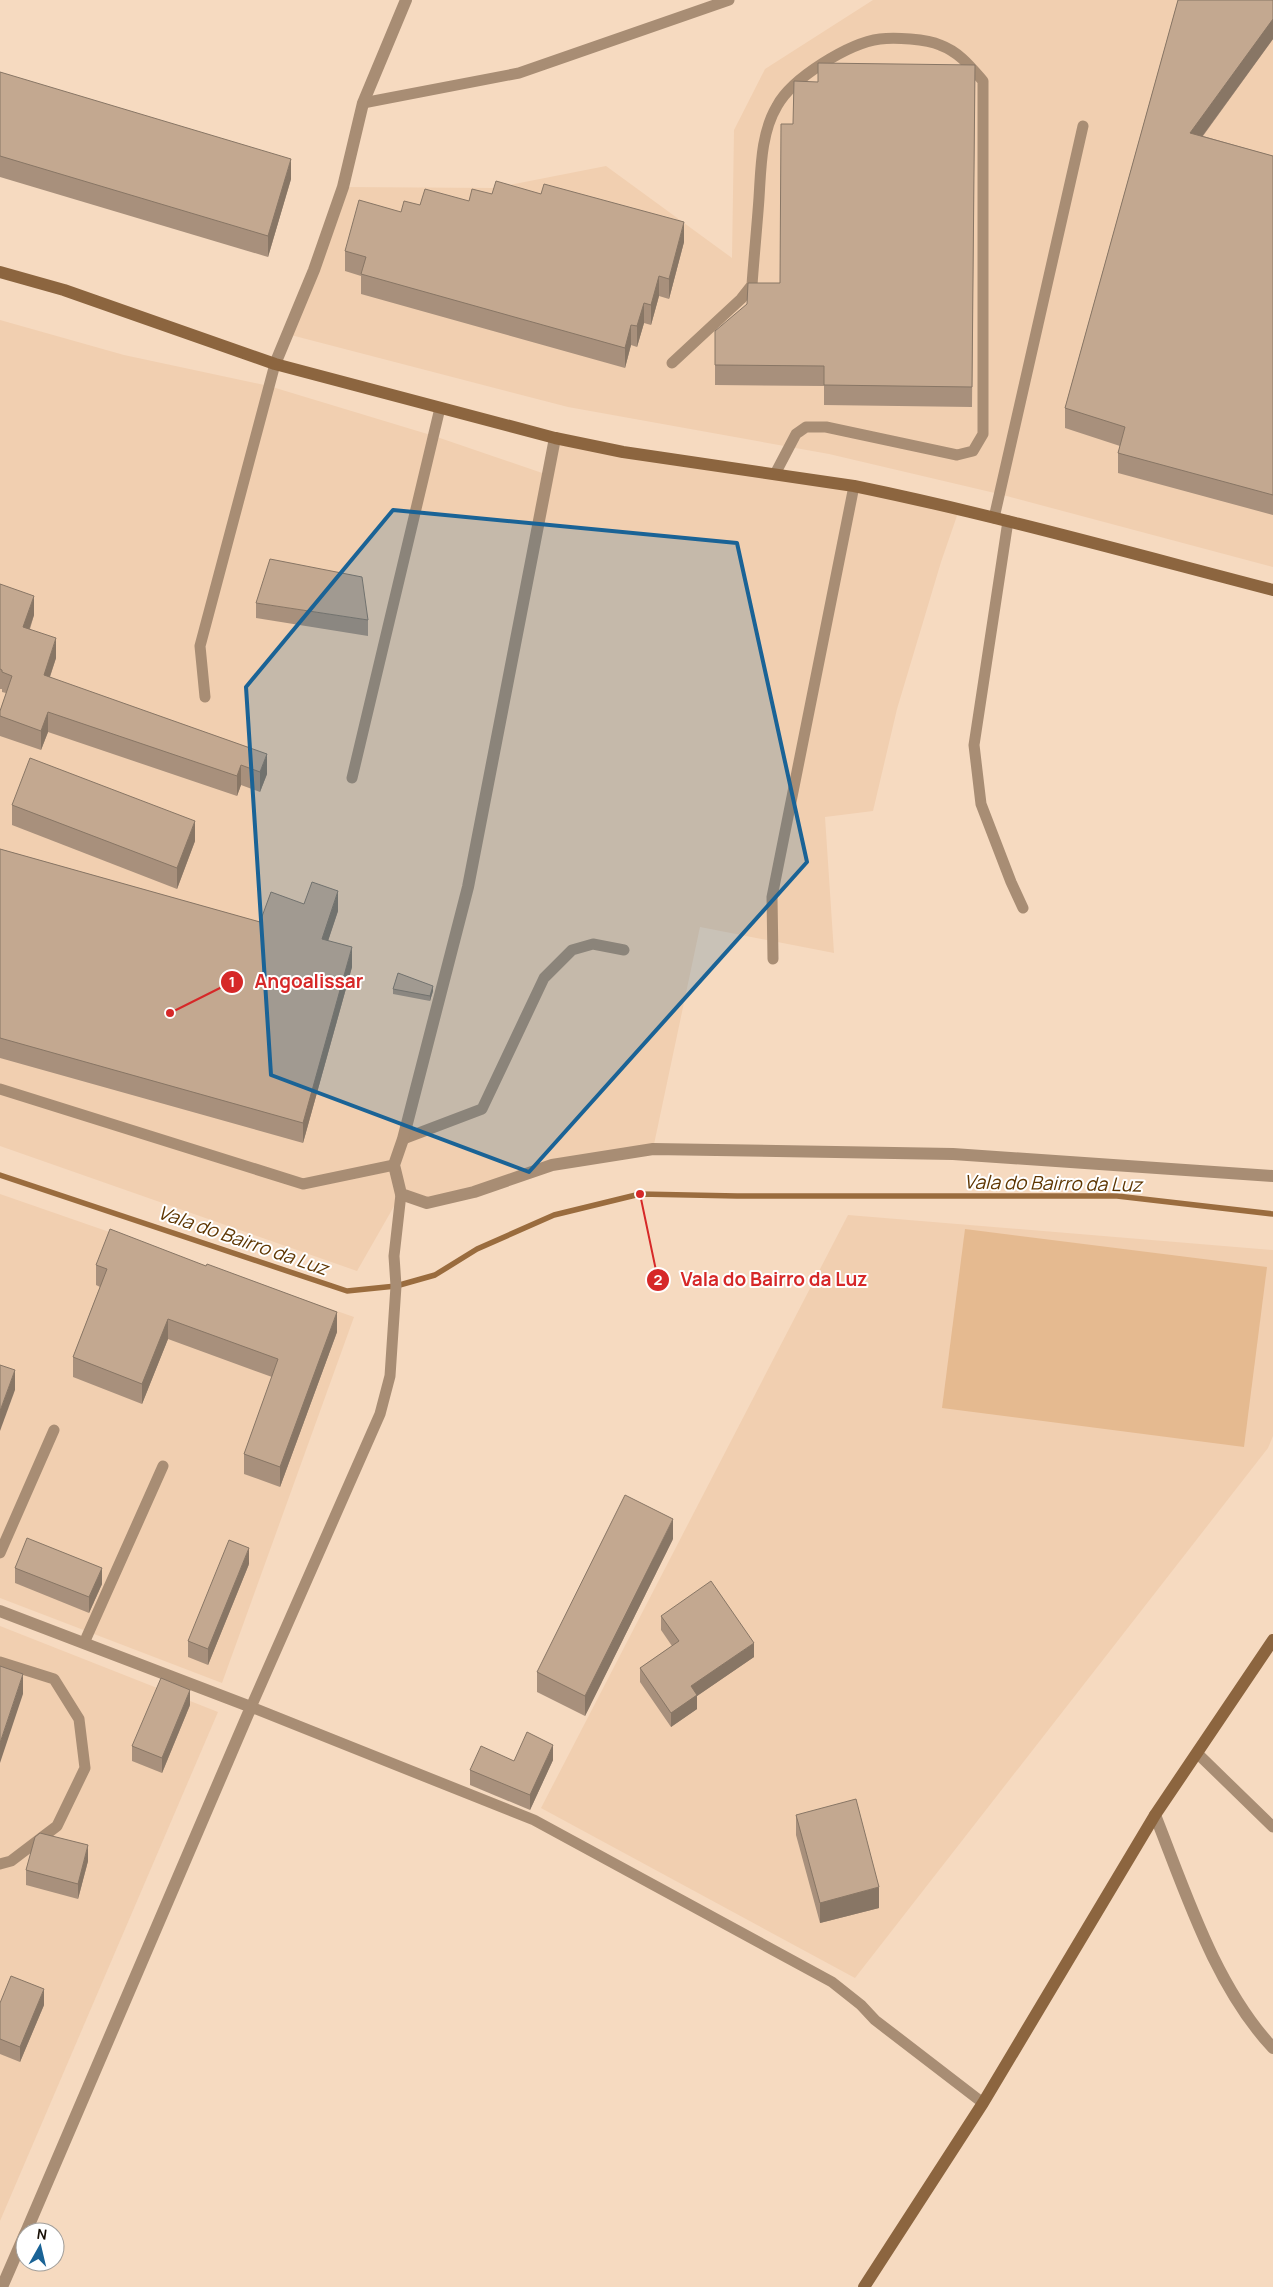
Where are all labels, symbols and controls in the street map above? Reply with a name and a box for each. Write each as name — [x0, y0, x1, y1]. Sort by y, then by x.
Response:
callout: Angoalissar — [219, 965, 373, 999]
text: Angoalissar — [255, 968, 364, 994]
text: 1 — [229, 971, 235, 992]
water label: Vala do Bairro da Luz — [964, 1168, 1144, 1198]
water label: Vala do Bairro da Luz — [155, 1199, 333, 1282]
callout: Vala do Bairro da Luz — [646, 1263, 878, 1297]
text: Vala do Bairro da Luz — [681, 1266, 868, 1292]
text: 2 — [654, 1269, 663, 1290]
north arrow — [15, 2222, 65, 2272]
text: N — [36, 2224, 48, 2244]

